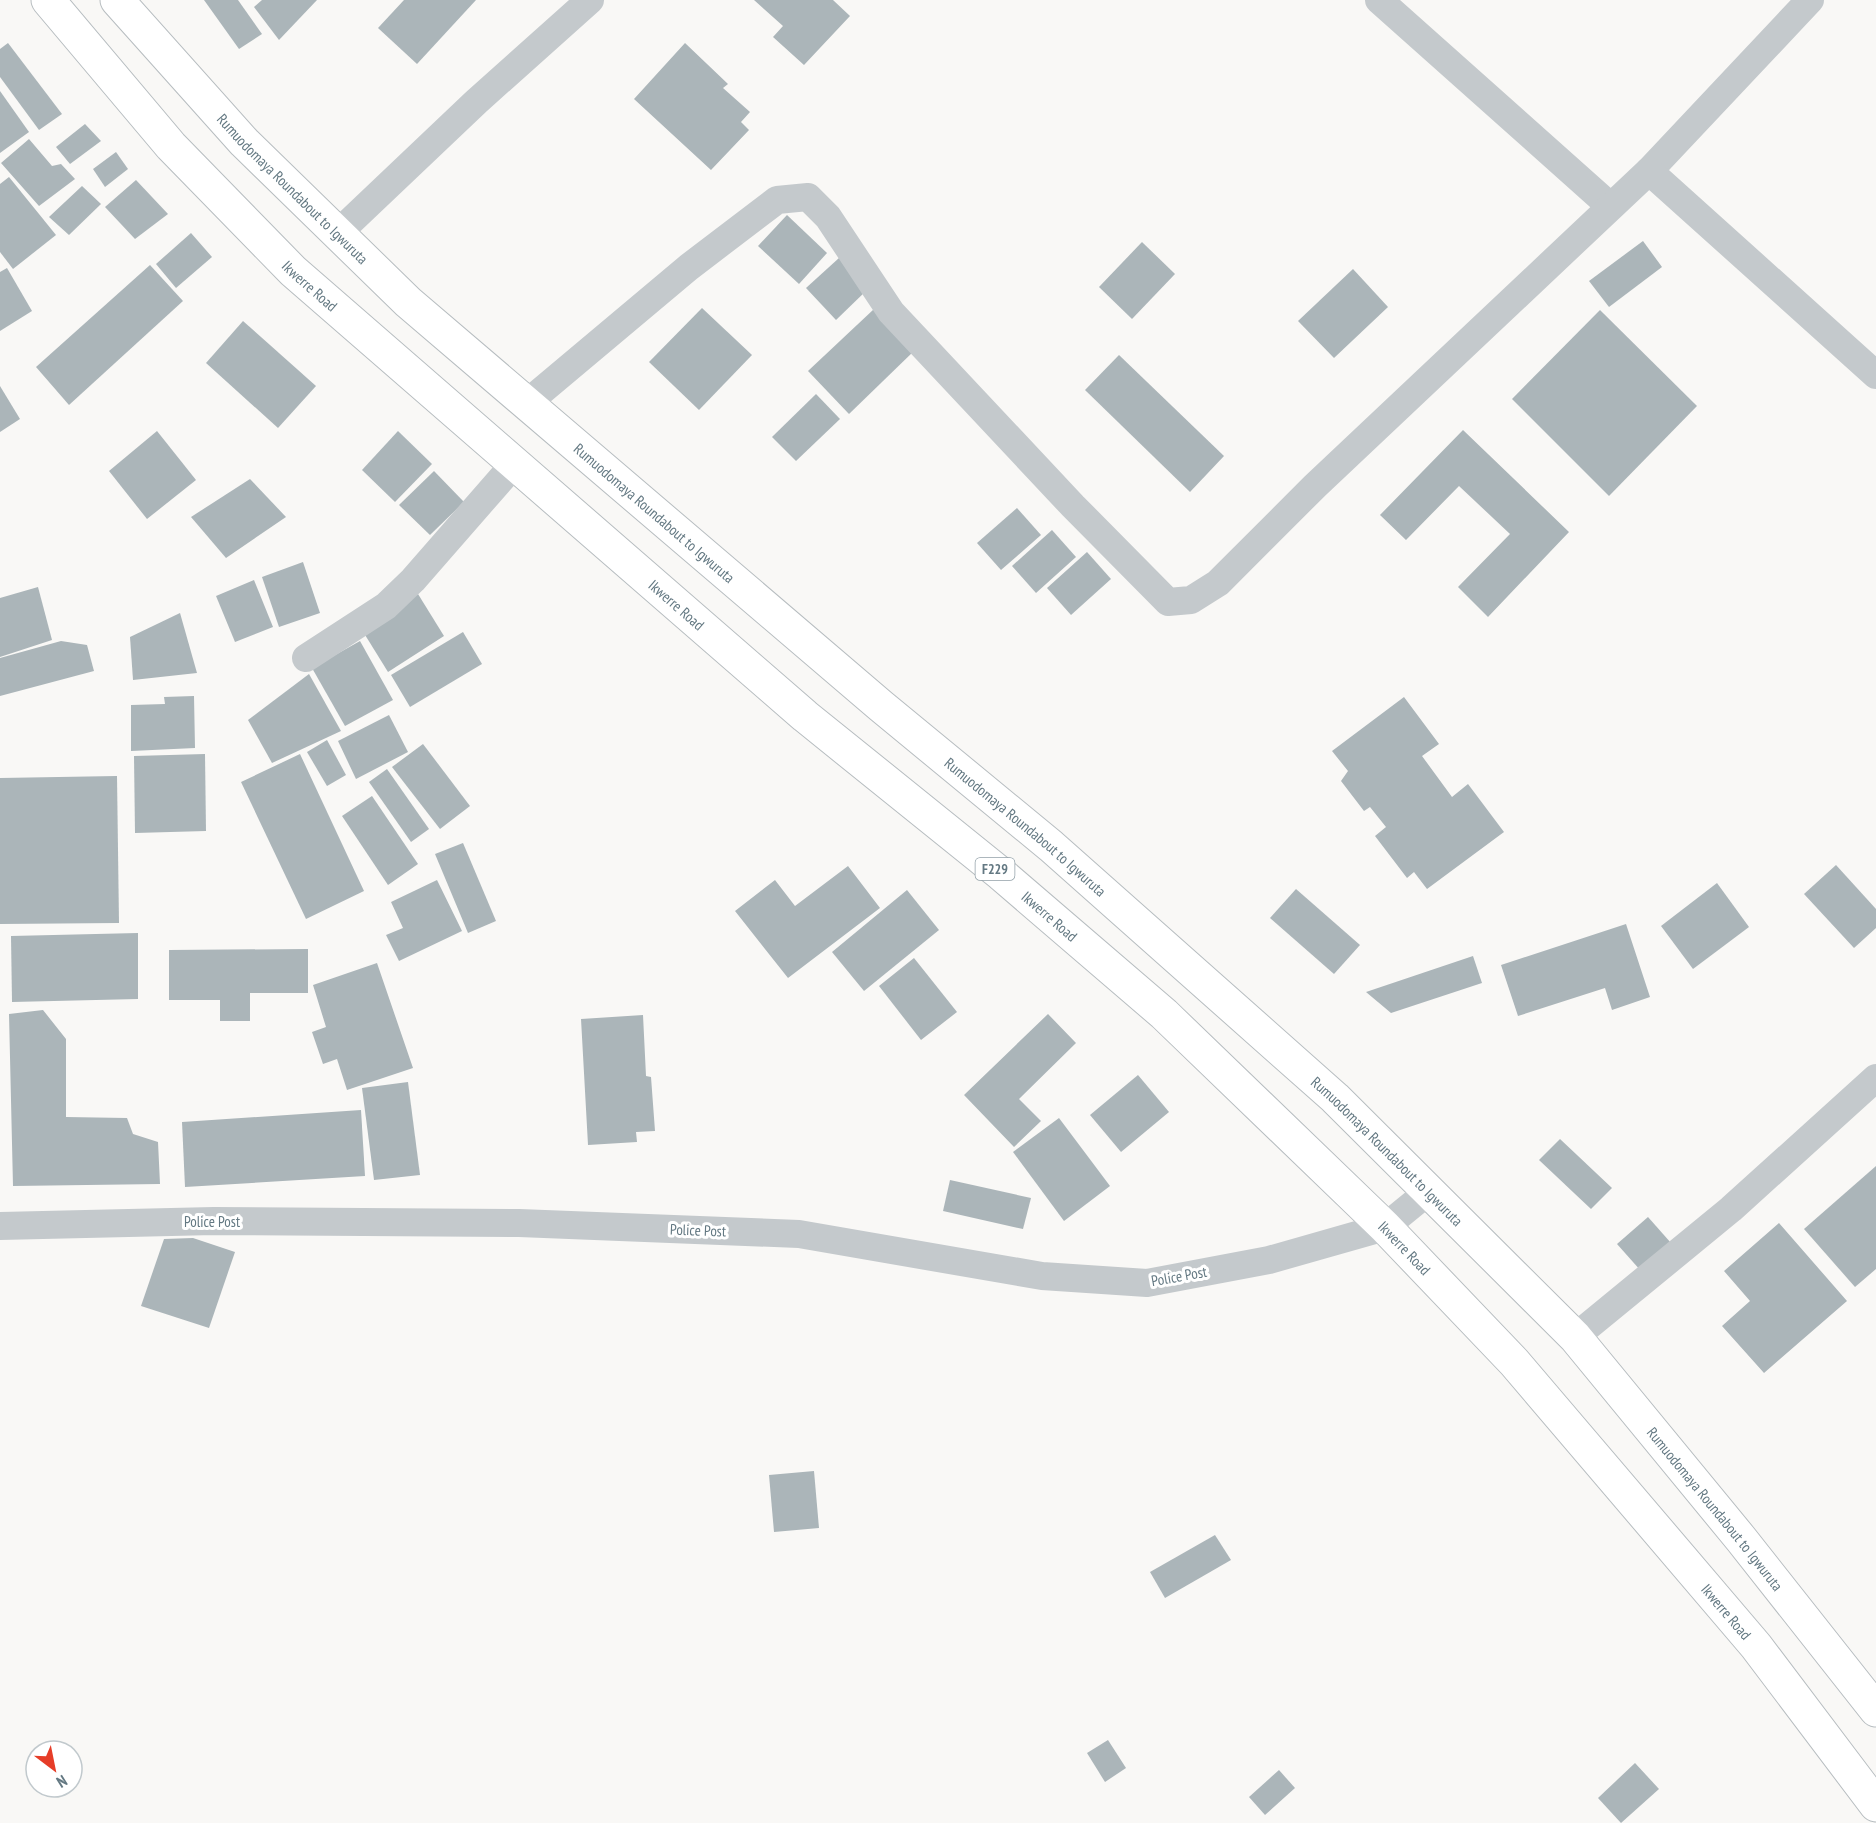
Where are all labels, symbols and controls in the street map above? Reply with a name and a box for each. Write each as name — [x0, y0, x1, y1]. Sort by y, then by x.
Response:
street label: Rumuodomaya Roundabout to Igwuruta — [213, 109, 372, 268]
street label: Ikwerre Road — [278, 256, 342, 315]
street label: Rumuodomaya Roundabout to Igwuruta — [570, 439, 739, 587]
street label: Ikwerre Road — [645, 575, 708, 634]
street label: Rumuodomaya Roundabout to Igwuruta — [941, 753, 1110, 900]
road number: F229 — [976, 858, 1014, 880]
street label: Ikwerre Road — [1018, 887, 1082, 945]
street label: Rumuodomaya Roundabout to Igwuruta — [1307, 1072, 1467, 1230]
street label: Police Post — [184, 1212, 240, 1231]
street label: Ikwerre Road — [1375, 1217, 1435, 1279]
street label: Police Post — [670, 1220, 726, 1240]
street label: Police Post — [1150, 1262, 1208, 1290]
street label: Rumuodomaya Roundabout to Igwuruta — [1643, 1423, 1787, 1594]
street label: Ikwerre Road — [1697, 1580, 1756, 1643]
north arrow — [24, 1739, 84, 1799]
text: N — [53, 1771, 71, 1792]

